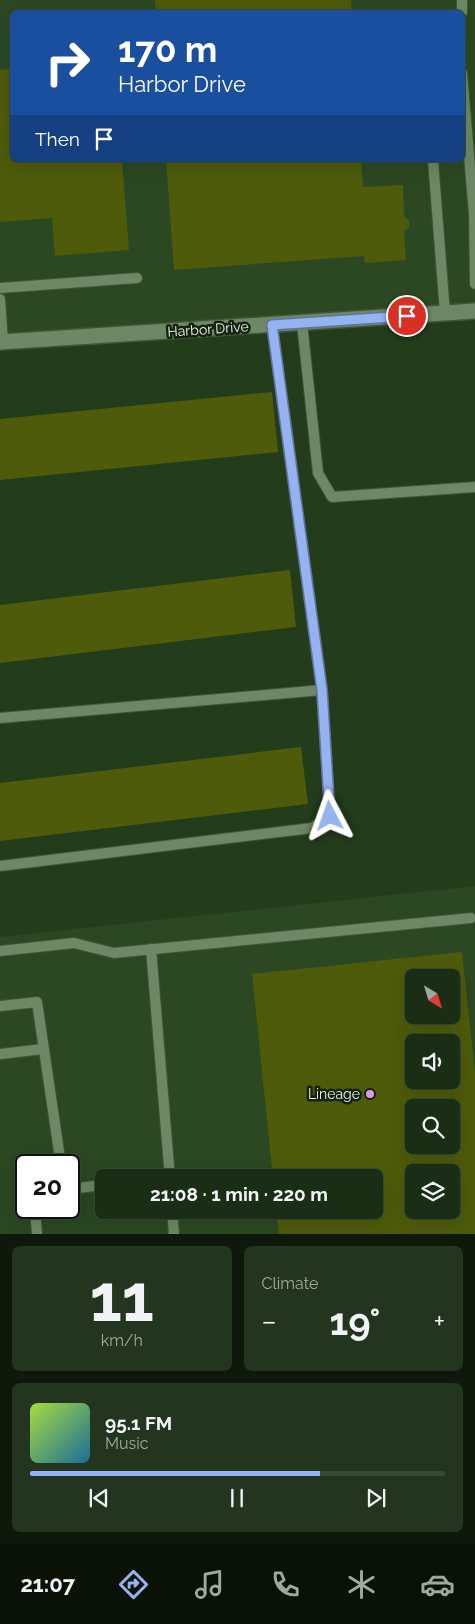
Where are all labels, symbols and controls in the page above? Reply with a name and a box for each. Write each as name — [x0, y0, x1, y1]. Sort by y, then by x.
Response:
text: 170 m — [118, 29, 217, 70]
icon: right — [35, 30, 100, 95]
text: Harbor Drive — [118, 71, 246, 97]
icon: arrive — [90, 125, 118, 153]
text: Then — [35, 128, 80, 150]
pin — [386, 295, 428, 337]
icon: arrive — [393, 302, 421, 330]
street label: Harbor Drive — [167, 318, 249, 340]
position arrow — [303, 789, 355, 841]
north arrow — [405, 969, 460, 1024]
map controls — [405, 969, 460, 1219]
button: sound — [405, 1034, 460, 1089]
place label: Lineage — [308, 1086, 360, 1102]
marker: Lineage — [364, 1088, 376, 1100]
button: search — [405, 1099, 460, 1154]
speed limit sign: 20 — [15, 1154, 80, 1219]
button: layers — [405, 1164, 460, 1219]
text: 21:08 · 1 min · 220 m — [150, 1183, 328, 1205]
text: 11 — [90, 1260, 154, 1336]
text: Climate — [262, 1274, 318, 1293]
text: 19° — [330, 1299, 380, 1344]
text: − — [262, 1305, 277, 1338]
text: + — [433, 1305, 445, 1338]
text: km/h — [101, 1331, 143, 1350]
text: 95.1 FM — [105, 1412, 172, 1434]
text: Music — [105, 1434, 149, 1453]
icon: previous — [85, 1484, 113, 1512]
icon: pause — [223, 1484, 251, 1512]
icon: next — [362, 1484, 390, 1512]
icon: directions — [116, 1567, 151, 1602]
icon: music — [192, 1567, 227, 1602]
icon: phone — [268, 1567, 303, 1602]
icon: climate — [344, 1567, 379, 1602]
icon: car — [420, 1567, 455, 1602]
text: 21:07 — [20, 1571, 75, 1597]

